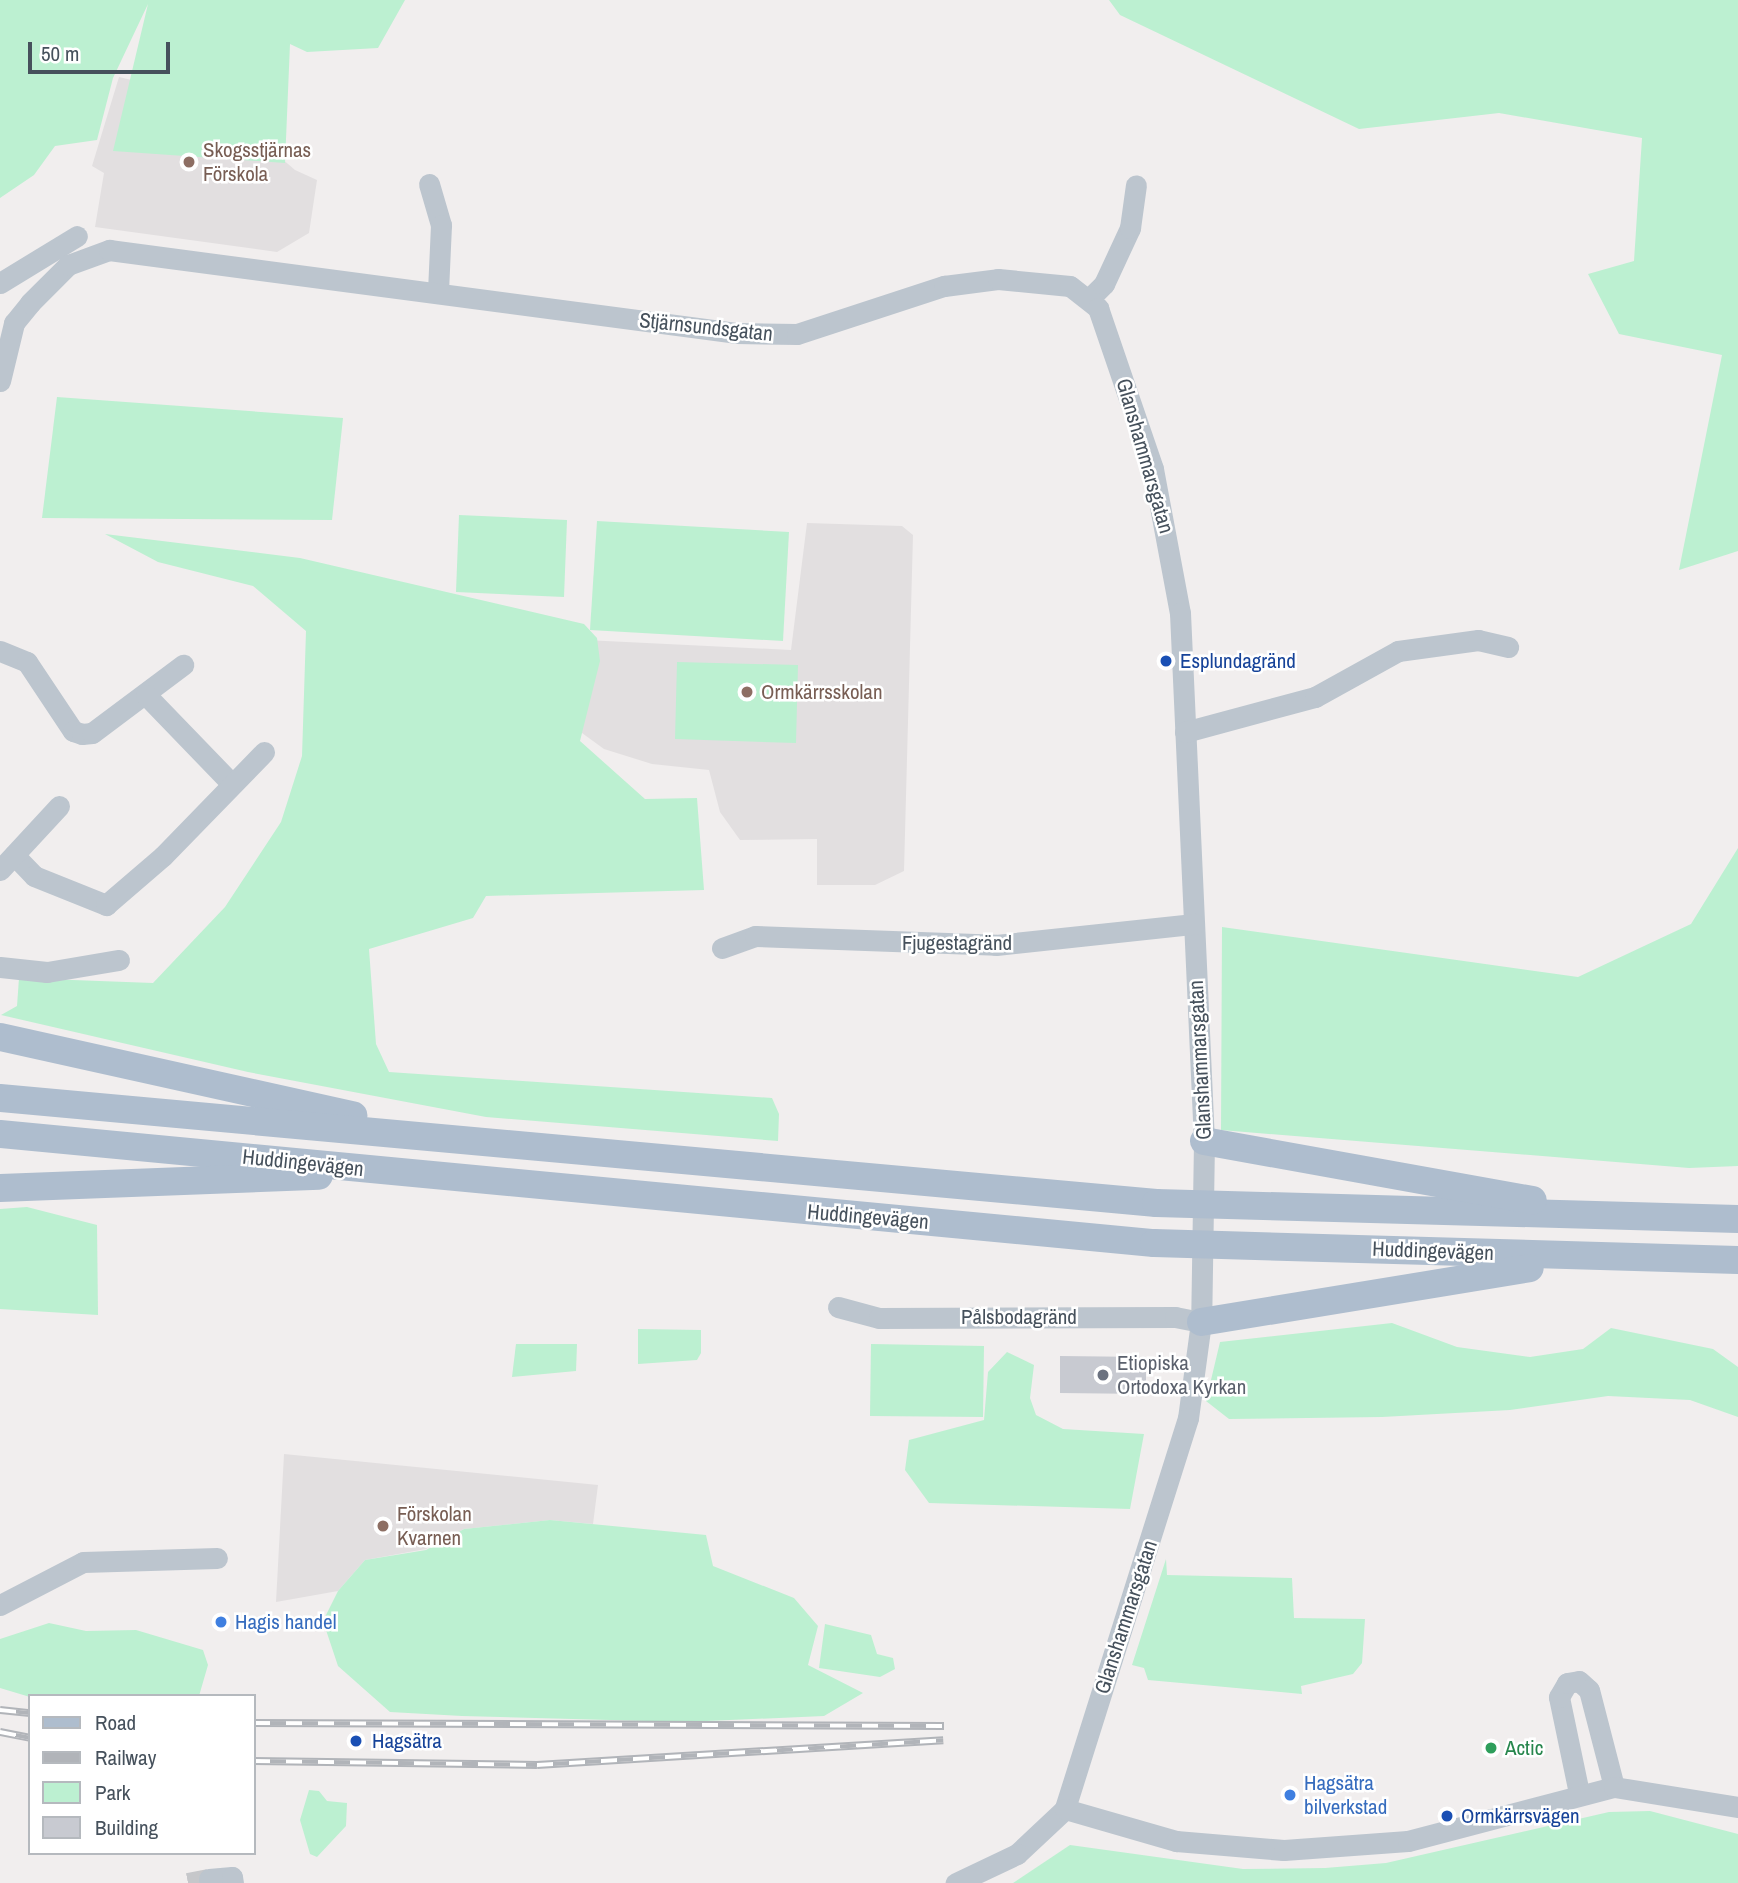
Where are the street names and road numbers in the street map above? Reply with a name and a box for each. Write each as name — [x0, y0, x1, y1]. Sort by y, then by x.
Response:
street label: Stjärnsundsgatan — [638, 307, 774, 347]
street label: Glanshammarsgatan — [1111, 376, 1179, 536]
street label: Fjugestagränd — [902, 930, 1012, 956]
street label: Glanshammarsgatan — [1183, 980, 1217, 1140]
street label: Huddingevägen — [241, 1144, 365, 1182]
street label: Huddingevägen — [806, 1199, 930, 1235]
street label: Huddingevägen — [1372, 1236, 1494, 1266]
street label: Pålsbodagränd — [961, 1304, 1077, 1330]
street label: Glanshammarsgatan — [1089, 1537, 1163, 1697]

